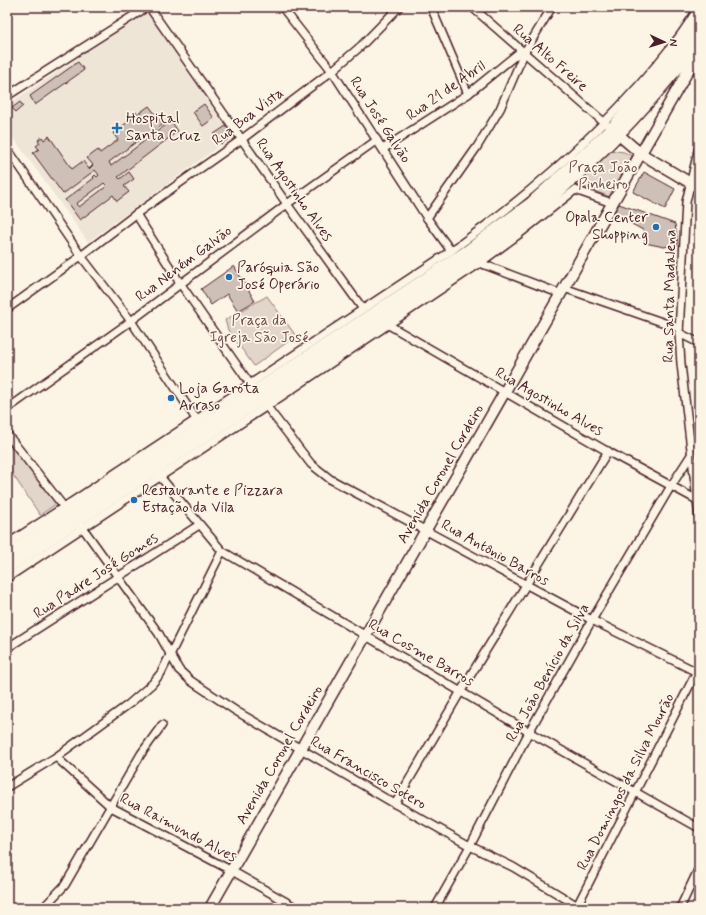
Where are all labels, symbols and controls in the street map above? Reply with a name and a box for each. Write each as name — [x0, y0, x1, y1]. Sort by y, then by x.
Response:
street label: Rua Alto Freire — [508, 20, 592, 96]
north arrow — [644, 22, 684, 62]
text: N — [666, 38, 680, 47]
street label: Rua 21 de Abril — [402, 56, 490, 126]
street label: Rua José Galvão — [345, 73, 415, 167]
street label: Rua Boa Vista — [208, 83, 288, 151]
place label: Hospital Santa Cruz — [126, 109, 201, 146]
marker: Hospital Santa Cruz — [111, 122, 123, 134]
street label: Rua Agostinho Alves — [251, 134, 337, 246]
park label: Praça João Pinheiro — [569, 158, 637, 195]
place label: Opala Center Shopping — [565, 208, 648, 245]
street label: Rua Neném Galvão — [132, 221, 236, 307]
marker: Opala Center Shopping — [651, 222, 661, 232]
street label: Rua Santa Madalena — [659, 229, 681, 363]
place label: Paróquia São José Operário — [237, 258, 320, 295]
marker: Paróquia São José Operário — [224, 272, 234, 282]
park label: Praça da Igreja São José — [210, 311, 309, 348]
street label: Rua Agostinho Alves — [491, 363, 607, 441]
place label: Loja Garota Arraso — [179, 379, 260, 416]
marker: Loja Garota Arraso — [166, 393, 176, 403]
street label: Avenida Coronel Cordeiro — [393, 401, 489, 547]
place label: Restaurante e Pizzara Estação da Vila — [142, 481, 283, 518]
marker: Restaurante e Pizzara Estação da Vila — [129, 495, 139, 505]
street label: Rua Antônio Barros — [437, 515, 553, 591]
street label: Rua Padre José Gomes — [30, 528, 162, 624]
street label: Rua João Benício da Silva — [502, 600, 594, 746]
street label: Rua Cosme Barros — [364, 614, 478, 692]
street label: Avenida Coronel Cordeiro — [232, 682, 328, 828]
street label: Rua Domingos da Silva Mourão — [573, 690, 679, 874]
street label: Rua Francisco Sotero — [306, 732, 430, 814]
street label: Rua Raimundo Alves — [116, 789, 240, 867]

